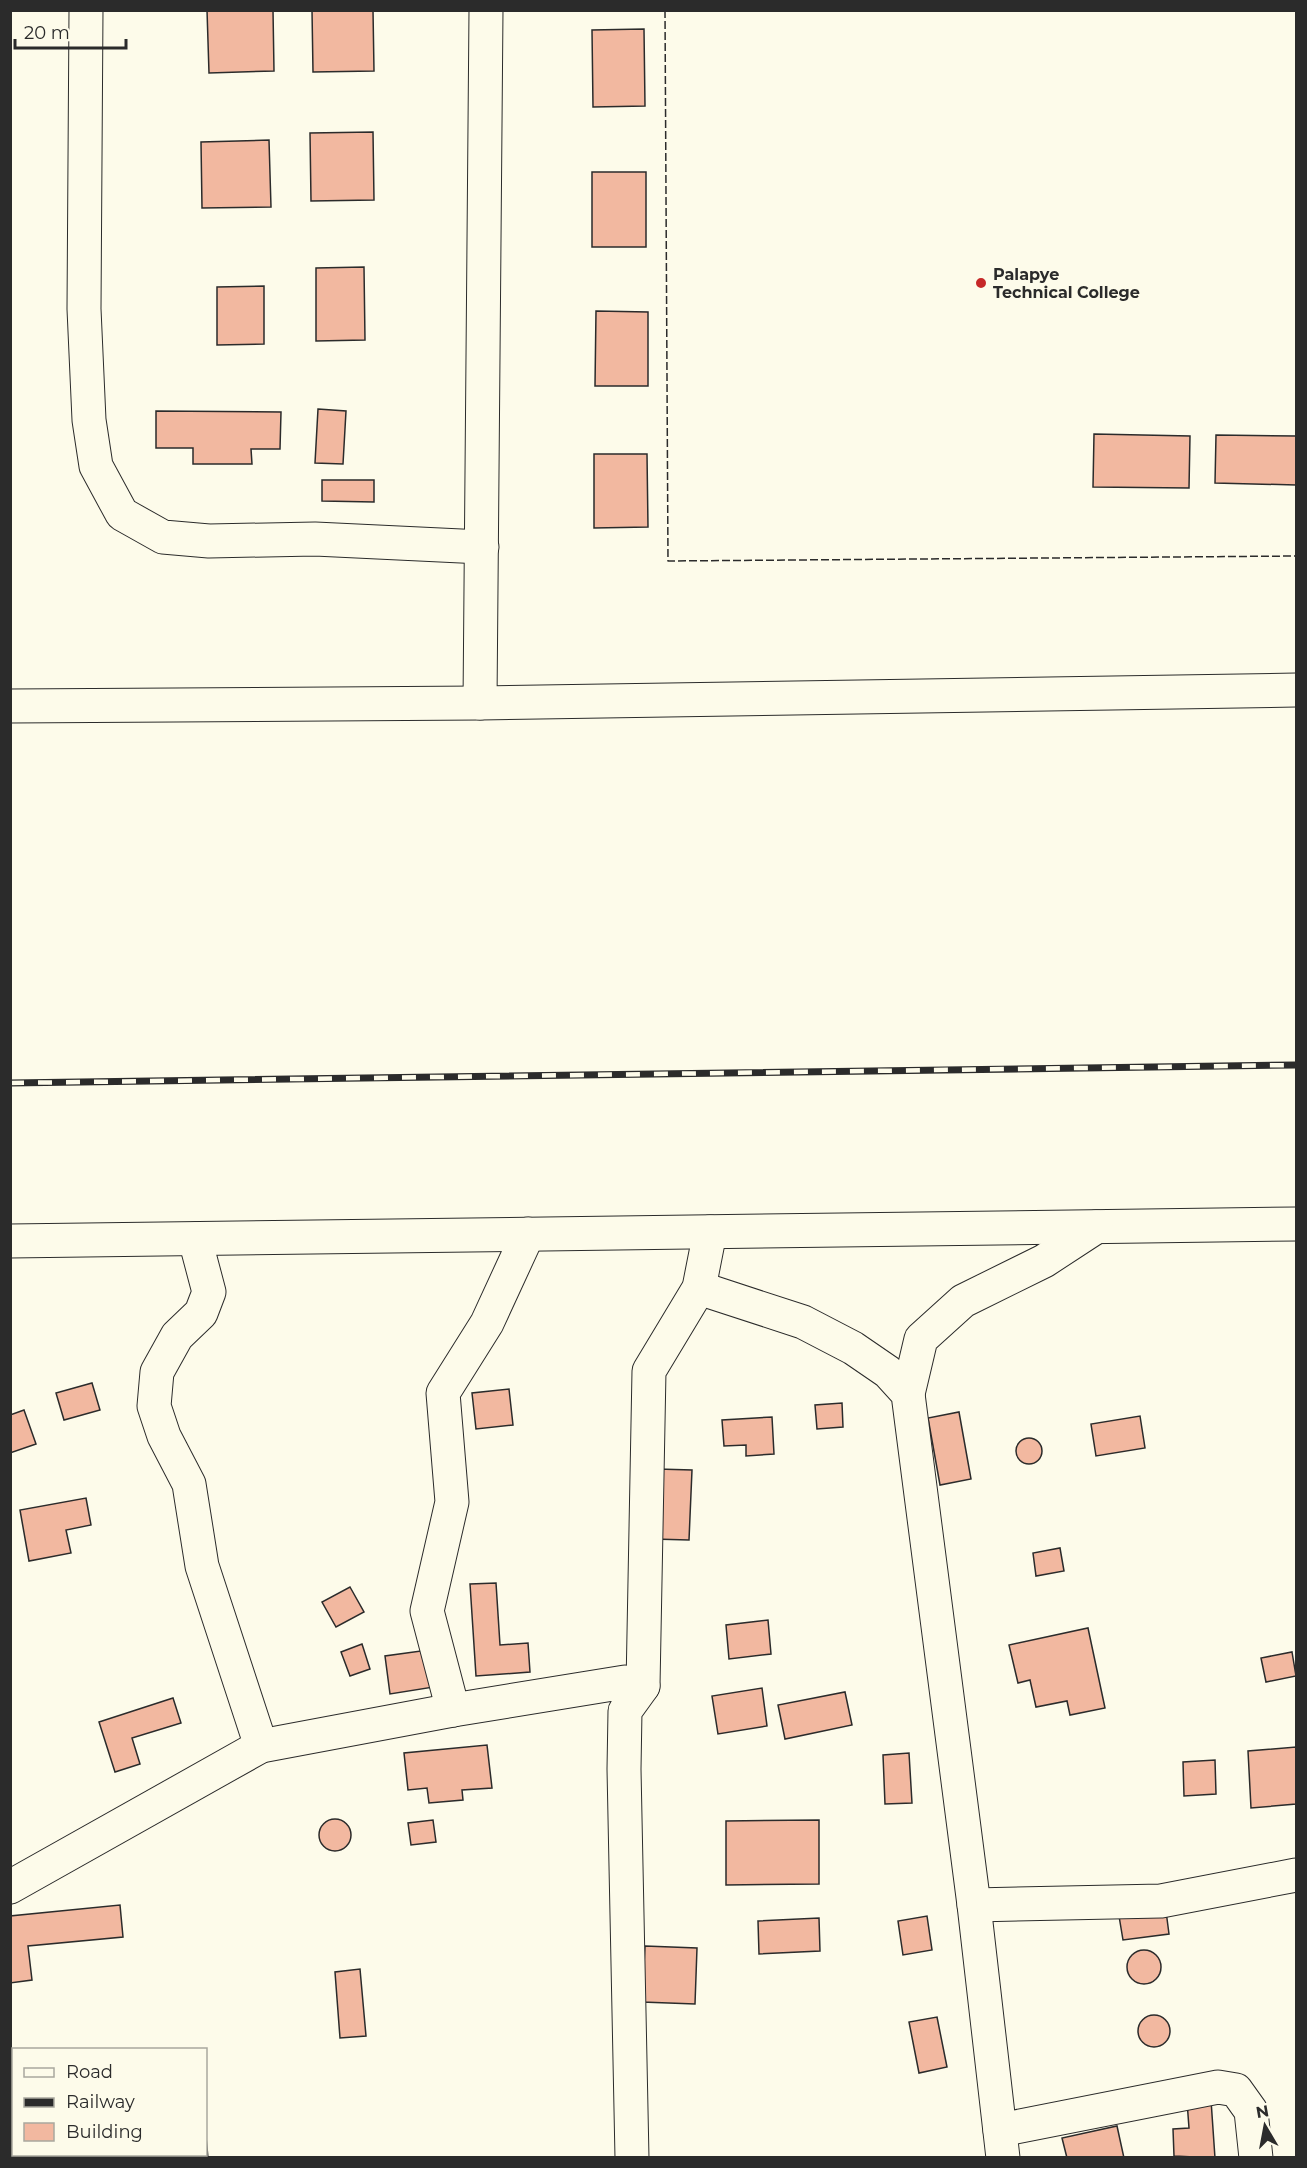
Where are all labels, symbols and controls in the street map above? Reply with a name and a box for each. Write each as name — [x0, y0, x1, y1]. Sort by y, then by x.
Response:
scale bar — [15, 12, 126, 50]
text: 20 m — [24, 22, 70, 44]
place label: Palapye Technical College — [993, 265, 1140, 302]
marker: Palapye Technical College — [974, 276, 988, 290]
legend — [12, 2048, 207, 2156]
text: Road — [66, 2061, 113, 2083]
text: Railway — [66, 2091, 135, 2113]
north arrow — [1235, 2096, 1295, 2156]
text: N — [1254, 2101, 1271, 2122]
text: Building — [66, 2121, 143, 2143]

